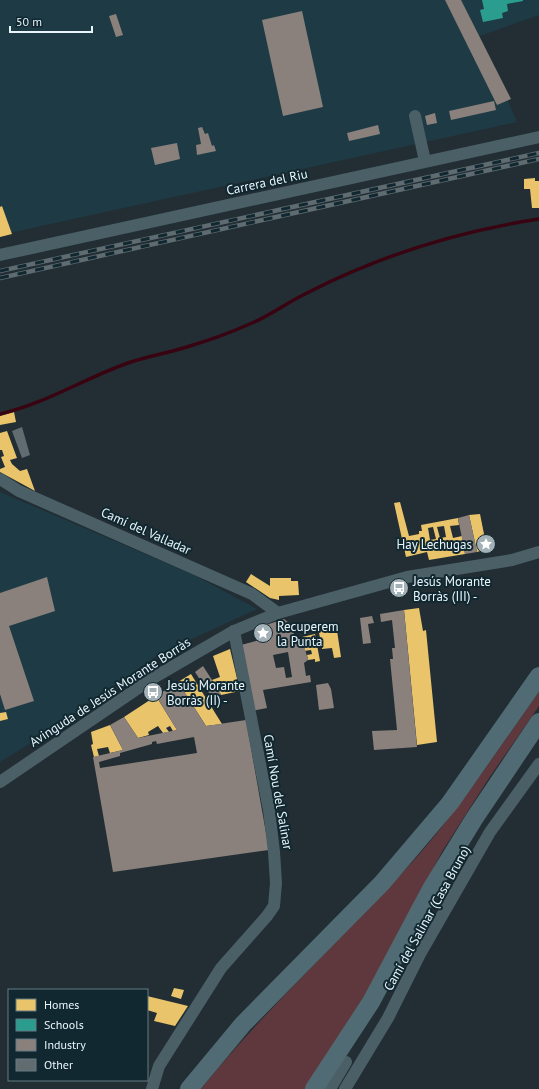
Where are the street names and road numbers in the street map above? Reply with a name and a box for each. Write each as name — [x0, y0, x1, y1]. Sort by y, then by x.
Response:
street label: Carrera del Riu — [225, 165, 309, 199]
street label: Camí del Valladar — [98, 504, 194, 559]
street label: Avinguda de Jesús Morante Borràs — [26, 633, 194, 751]
street label: Camí Nou del Salinar — [259, 733, 297, 852]
street label: Camí del Salinar (Casa Bruno) — [380, 842, 474, 994]

